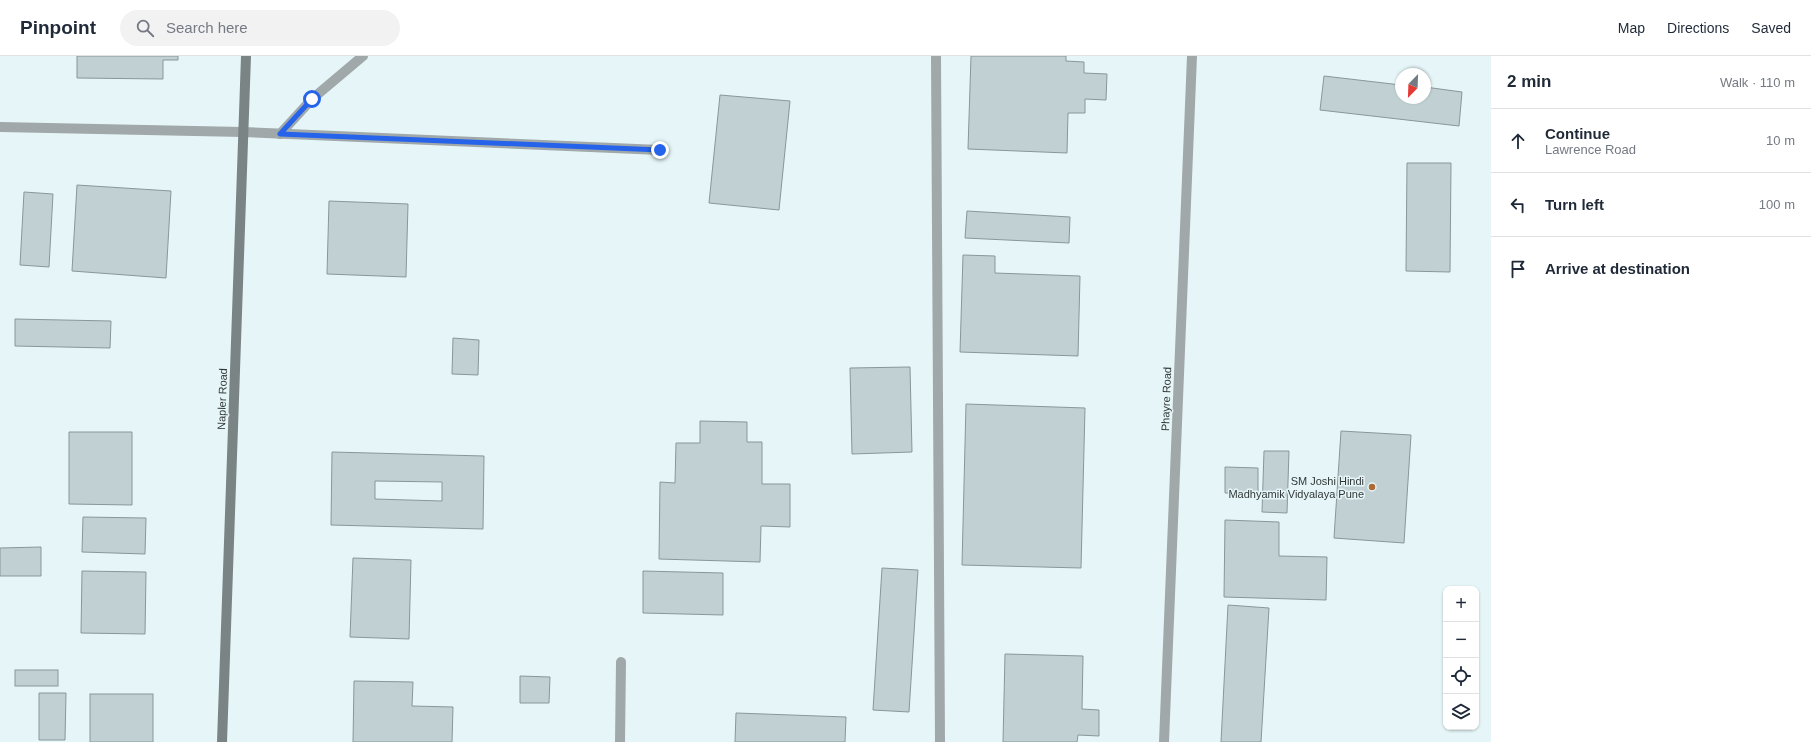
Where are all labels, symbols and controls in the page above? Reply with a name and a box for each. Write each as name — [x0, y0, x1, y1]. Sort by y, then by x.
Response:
search box — [120, 10, 400, 46]
text: Pinpoint — [20, 17, 96, 38]
icon: search — [134, 17, 156, 39]
text: Search here — [166, 19, 248, 36]
text: Map — [1618, 20, 1645, 36]
text: Directions — [1667, 20, 1729, 36]
text: Saved — [1751, 20, 1791, 36]
north arrow — [1395, 68, 1431, 104]
text: 2 min — [1507, 72, 1551, 91]
text: Walk · 110 m — [1720, 75, 1795, 90]
route start — [303, 90, 321, 108]
text: Continue — [1545, 125, 1610, 142]
icon: ahead — [1507, 130, 1529, 152]
text: 10 m — [1766, 133, 1795, 148]
route end — [651, 141, 669, 159]
text: Lawrence Road — [1545, 142, 1636, 157]
icon: left — [1507, 194, 1529, 216]
text: Turn left — [1545, 196, 1604, 213]
text: 100 m — [1759, 197, 1795, 212]
icon: arrive — [1507, 258, 1529, 280]
text: Arrive at destination — [1545, 260, 1690, 277]
street label: Phayre Road — [1159, 367, 1173, 431]
street label: Napler Road — [215, 368, 229, 430]
place label: SM Joshi Hindi Madhyamik Vidyalaya Pune — [1228, 475, 1364, 500]
marker: SM Joshi Hindi Madhyamik Vidyalaya Pune — [1367, 482, 1377, 492]
map controls — [1443, 586, 1479, 730]
button: + — [1443, 586, 1479, 622]
button: − — [1443, 622, 1479, 658]
button: locate — [1443, 658, 1479, 694]
button: layers — [1443, 694, 1479, 730]

